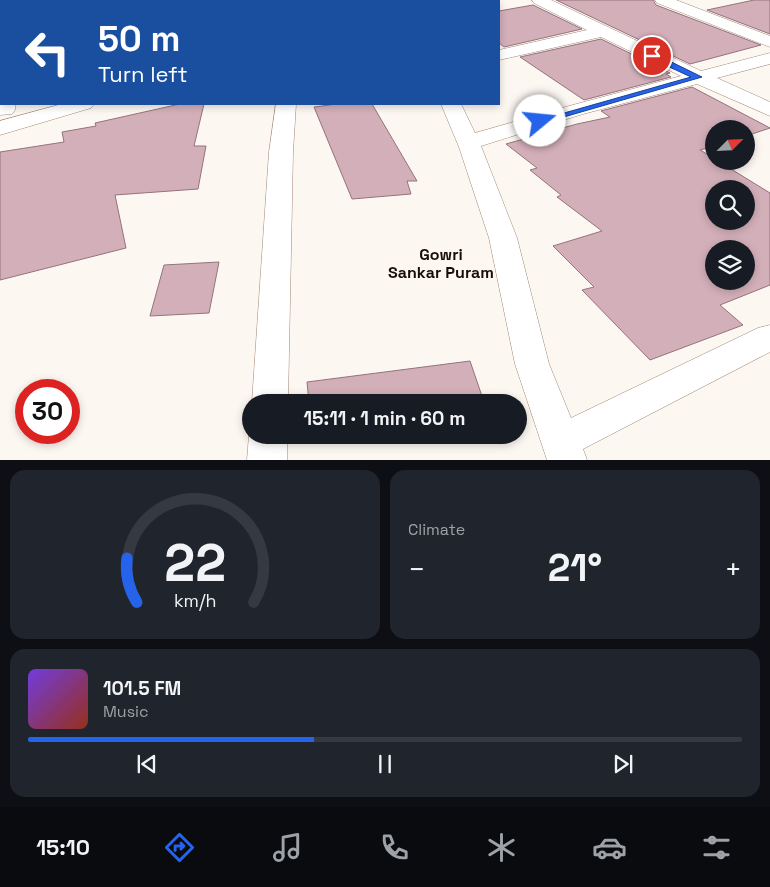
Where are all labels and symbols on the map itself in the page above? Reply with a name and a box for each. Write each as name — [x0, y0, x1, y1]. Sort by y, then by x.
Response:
pin — [631, 35, 673, 77]
position arrow — [513, 94, 565, 146]
north arrow — [705, 120, 755, 170]
district label: Gowri Sankar Puram — [388, 244, 494, 283]
speed limit sign: 30 — [15, 379, 80, 444]

